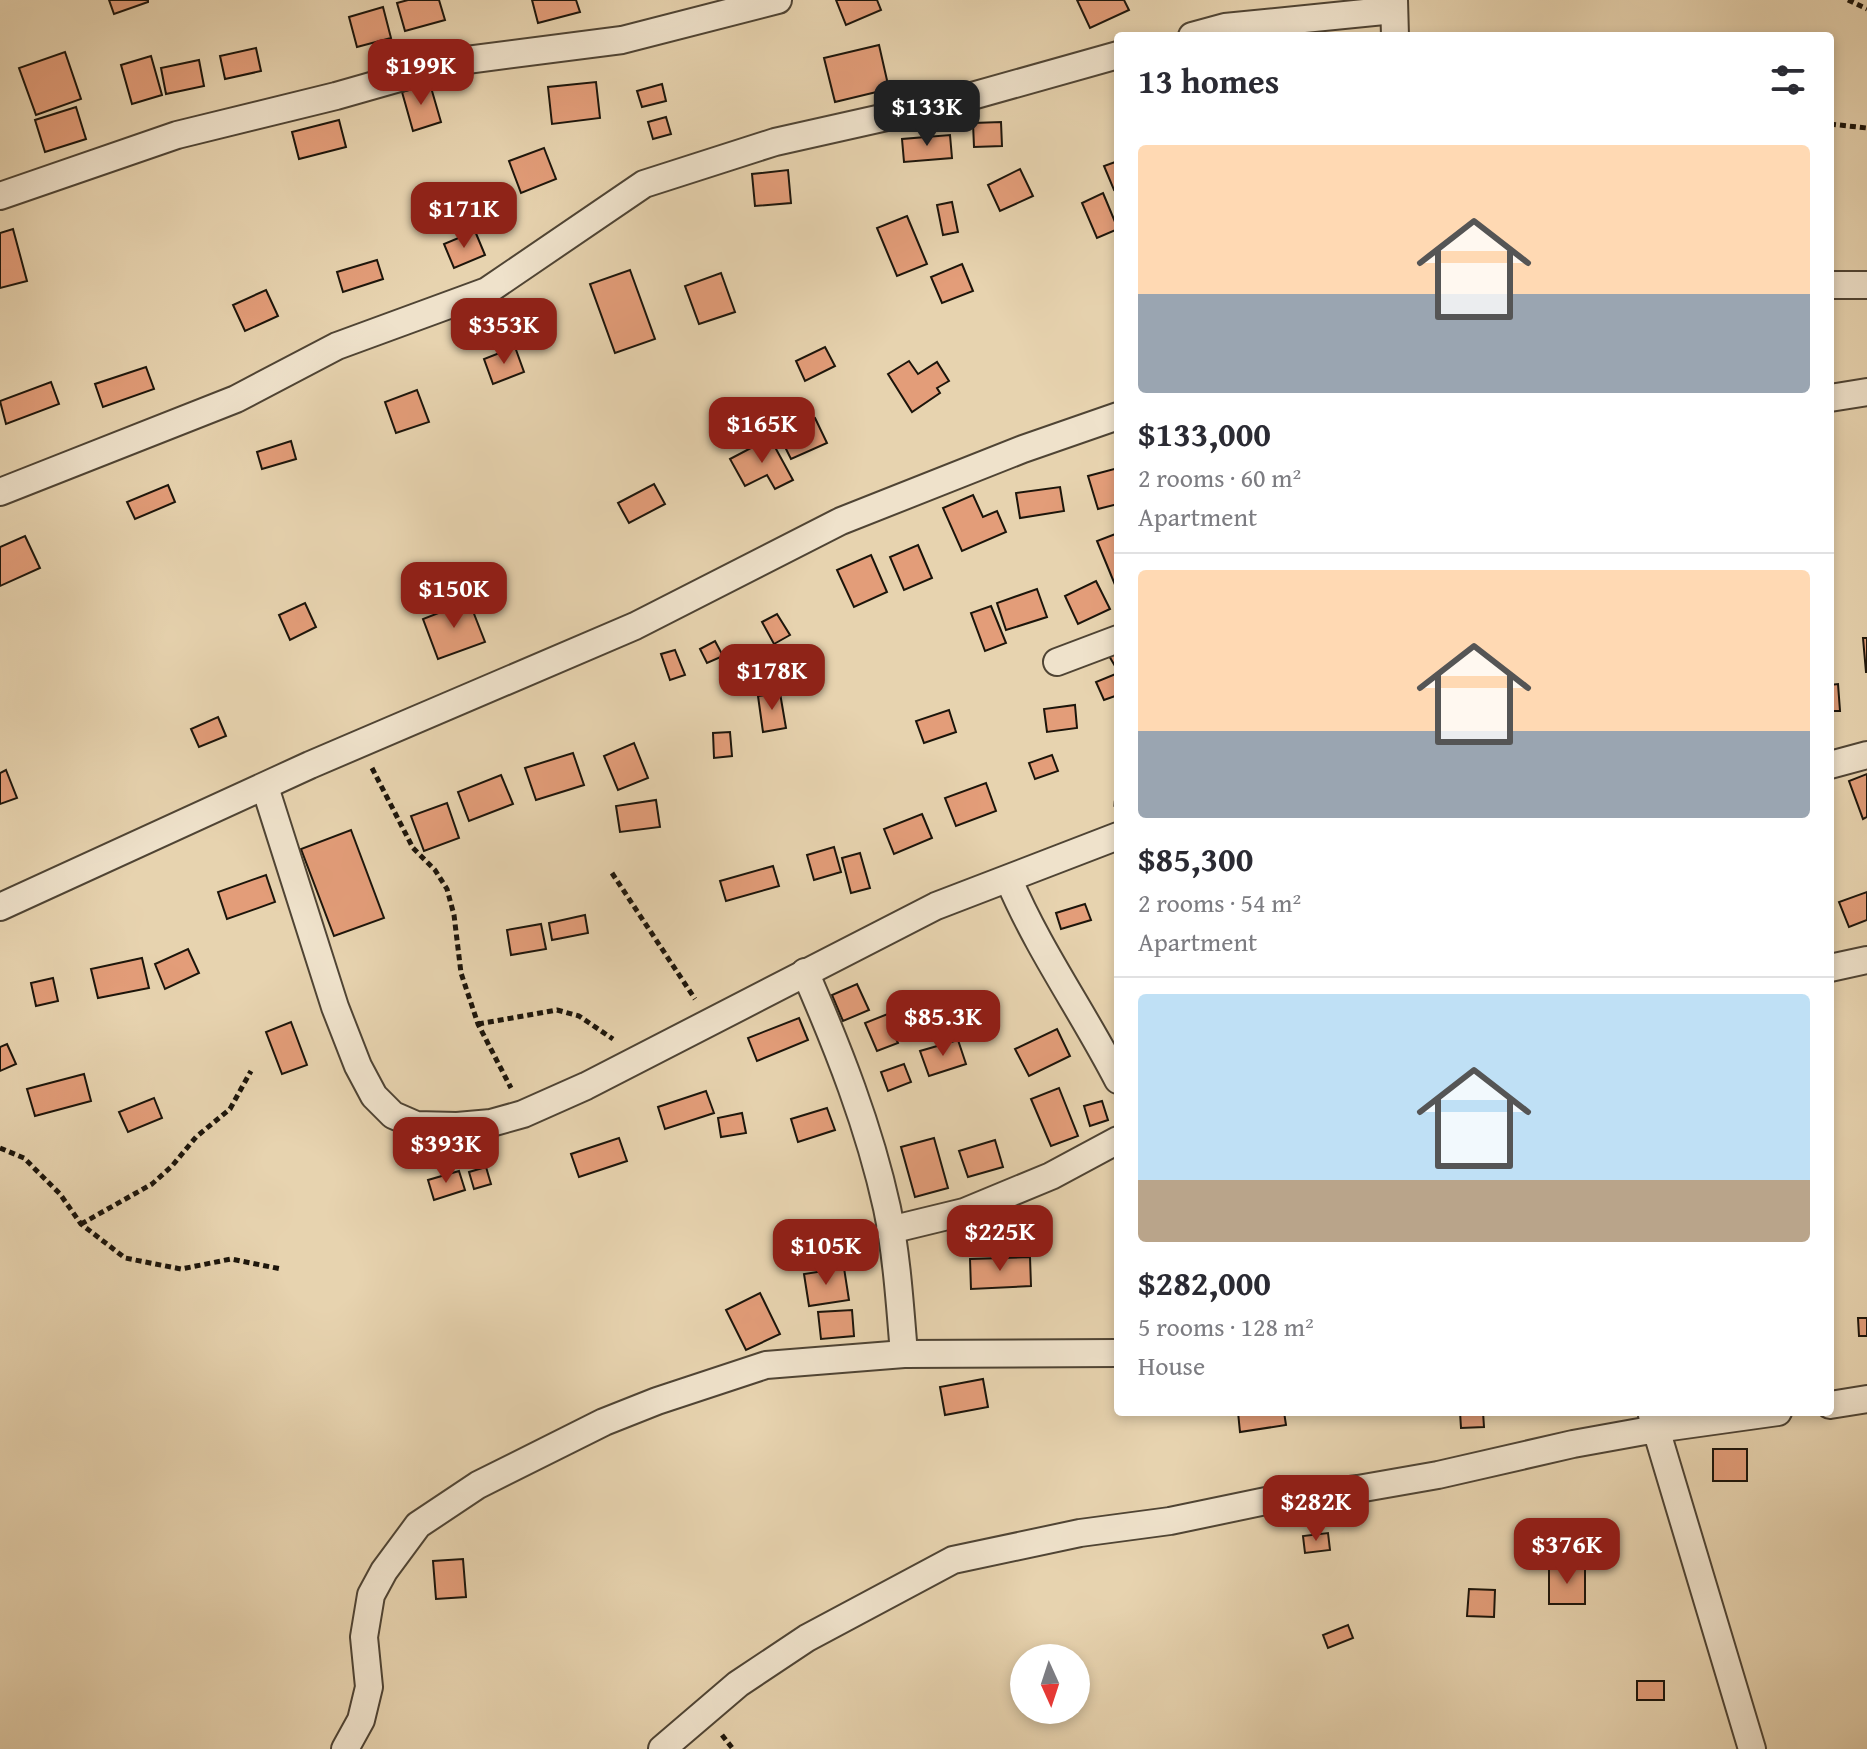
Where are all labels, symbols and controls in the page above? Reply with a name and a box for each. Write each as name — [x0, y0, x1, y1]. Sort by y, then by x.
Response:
pin: $199K — [365, 39, 477, 107]
text: $199K — [386, 45, 456, 84]
text: 13 homes — [1138, 56, 1279, 105]
icon: filters — [1766, 58, 1810, 102]
pin: $133K — [871, 80, 983, 148]
text: $133K — [892, 86, 962, 125]
pin: $171K — [408, 182, 520, 250]
text: $171K — [429, 188, 499, 227]
icon: home — [1402, 197, 1546, 341]
pin: $353K — [448, 298, 560, 366]
text: $353K — [469, 304, 539, 343]
pin: $165K — [706, 397, 818, 465]
text: $165K — [727, 403, 797, 442]
text: $133,000 — [1138, 409, 1271, 458]
text: 2 rooms · 60 m² — [1138, 458, 1301, 497]
text: Apartment — [1138, 497, 1257, 536]
pin: $150K — [398, 562, 510, 630]
text: $150K — [419, 568, 489, 607]
icon: home — [1402, 622, 1546, 766]
pin: $178K — [716, 644, 828, 712]
text: $178K — [737, 650, 807, 689]
text: $85,300 — [1138, 834, 1253, 883]
text: 2 rooms · 54 m² — [1138, 883, 1301, 922]
text: Apartment — [1138, 922, 1257, 961]
pin: $85.3K — [878, 990, 1008, 1058]
text: $85.3K — [904, 996, 982, 1035]
icon: home — [1402, 1046, 1546, 1190]
pin: $393K — [390, 1117, 502, 1185]
text: $393K — [411, 1123, 481, 1162]
pin: $225K — [944, 1205, 1056, 1273]
text: $225K — [965, 1211, 1035, 1250]
pin: $105K — [770, 1219, 882, 1287]
text: $105K — [791, 1225, 861, 1264]
text: $282,000 — [1138, 1258, 1271, 1307]
text: 5 rooms · 128 m² — [1138, 1307, 1314, 1346]
text: House — [1138, 1346, 1205, 1385]
pin: $282K — [1260, 1475, 1372, 1543]
text: $282K — [1281, 1481, 1351, 1520]
pin: $376K — [1511, 1518, 1623, 1586]
text: $376K — [1532, 1524, 1602, 1563]
north arrow — [1010, 1644, 1090, 1724]
map controls — [1010, 1644, 1090, 1724]

